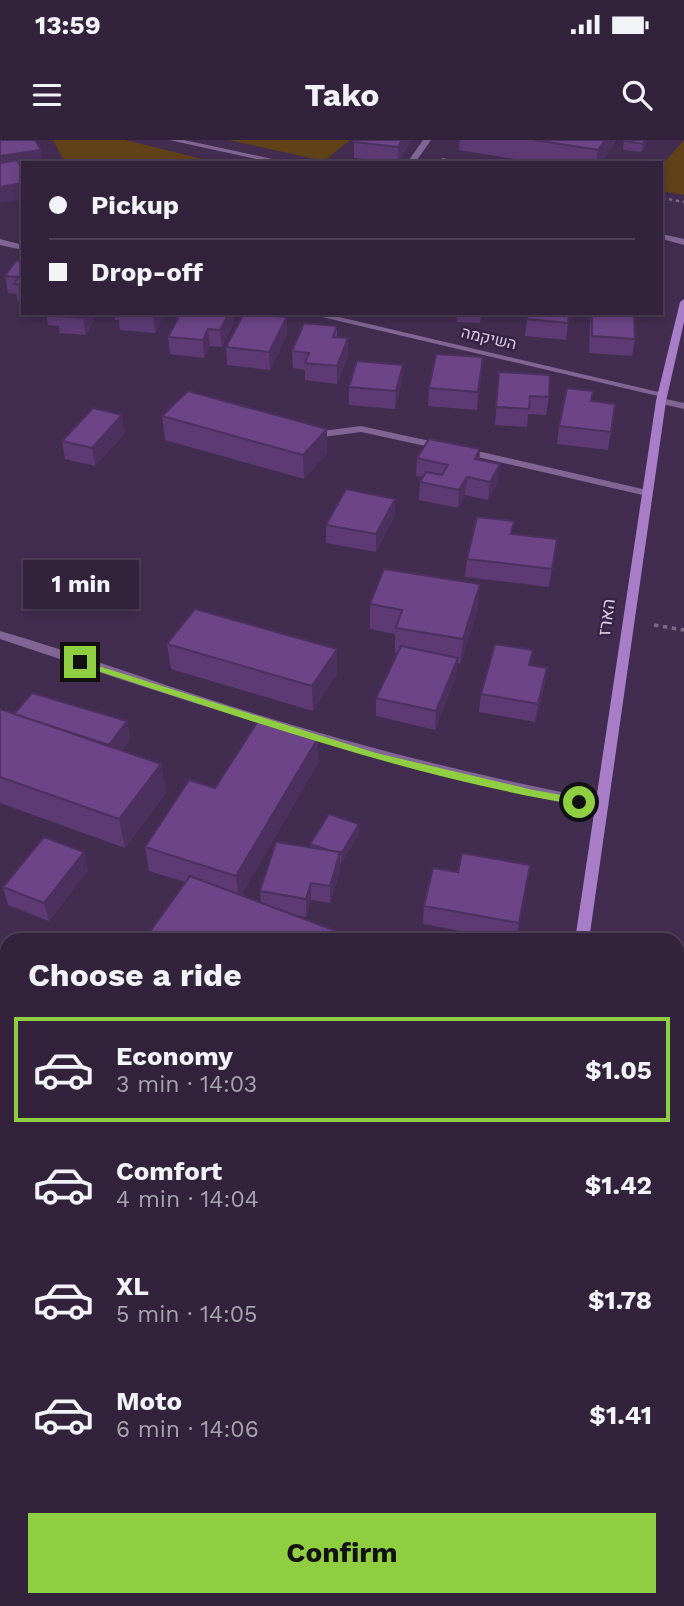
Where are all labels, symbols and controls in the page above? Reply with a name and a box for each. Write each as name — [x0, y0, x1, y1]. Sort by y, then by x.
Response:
text: 13:59 — [35, 10, 101, 40]
icon: menu — [28, 76, 66, 114]
text: Tako — [305, 76, 379, 114]
icon: search — [618, 76, 656, 114]
text: Pickup — [91, 190, 179, 220]
text: Drop-off — [91, 257, 203, 287]
street label: השיקמה — [459, 322, 519, 354]
callout: 1 min — [22, 560, 138, 610]
text: 1 min — [51, 571, 111, 598]
street label: הארז — [593, 597, 619, 637]
route end — [64, 646, 96, 678]
route start — [563, 786, 595, 818]
text: Choose a ride — [28, 956, 242, 994]
icon: car — [32, 1038, 95, 1101]
text: Economy — [116, 1041, 233, 1071]
text: $1.05 — [585, 1055, 652, 1085]
text: 3 min · 14:03 — [116, 1071, 257, 1098]
icon: car — [32, 1153, 95, 1216]
text: Comfort — [116, 1156, 222, 1186]
text: $1.42 — [585, 1170, 652, 1200]
text: 4 min · 14:04 — [116, 1186, 259, 1213]
icon: car — [32, 1268, 95, 1331]
text: XL — [116, 1271, 149, 1301]
text: $1.78 — [588, 1285, 652, 1315]
text: 5 min · 14:05 — [116, 1301, 257, 1328]
icon: car — [32, 1383, 95, 1446]
text: Moto — [116, 1386, 182, 1416]
text: $1.41 — [589, 1400, 652, 1430]
text: 6 min · 14:06 — [116, 1416, 259, 1443]
button: Confirm — [28, 1513, 656, 1593]

